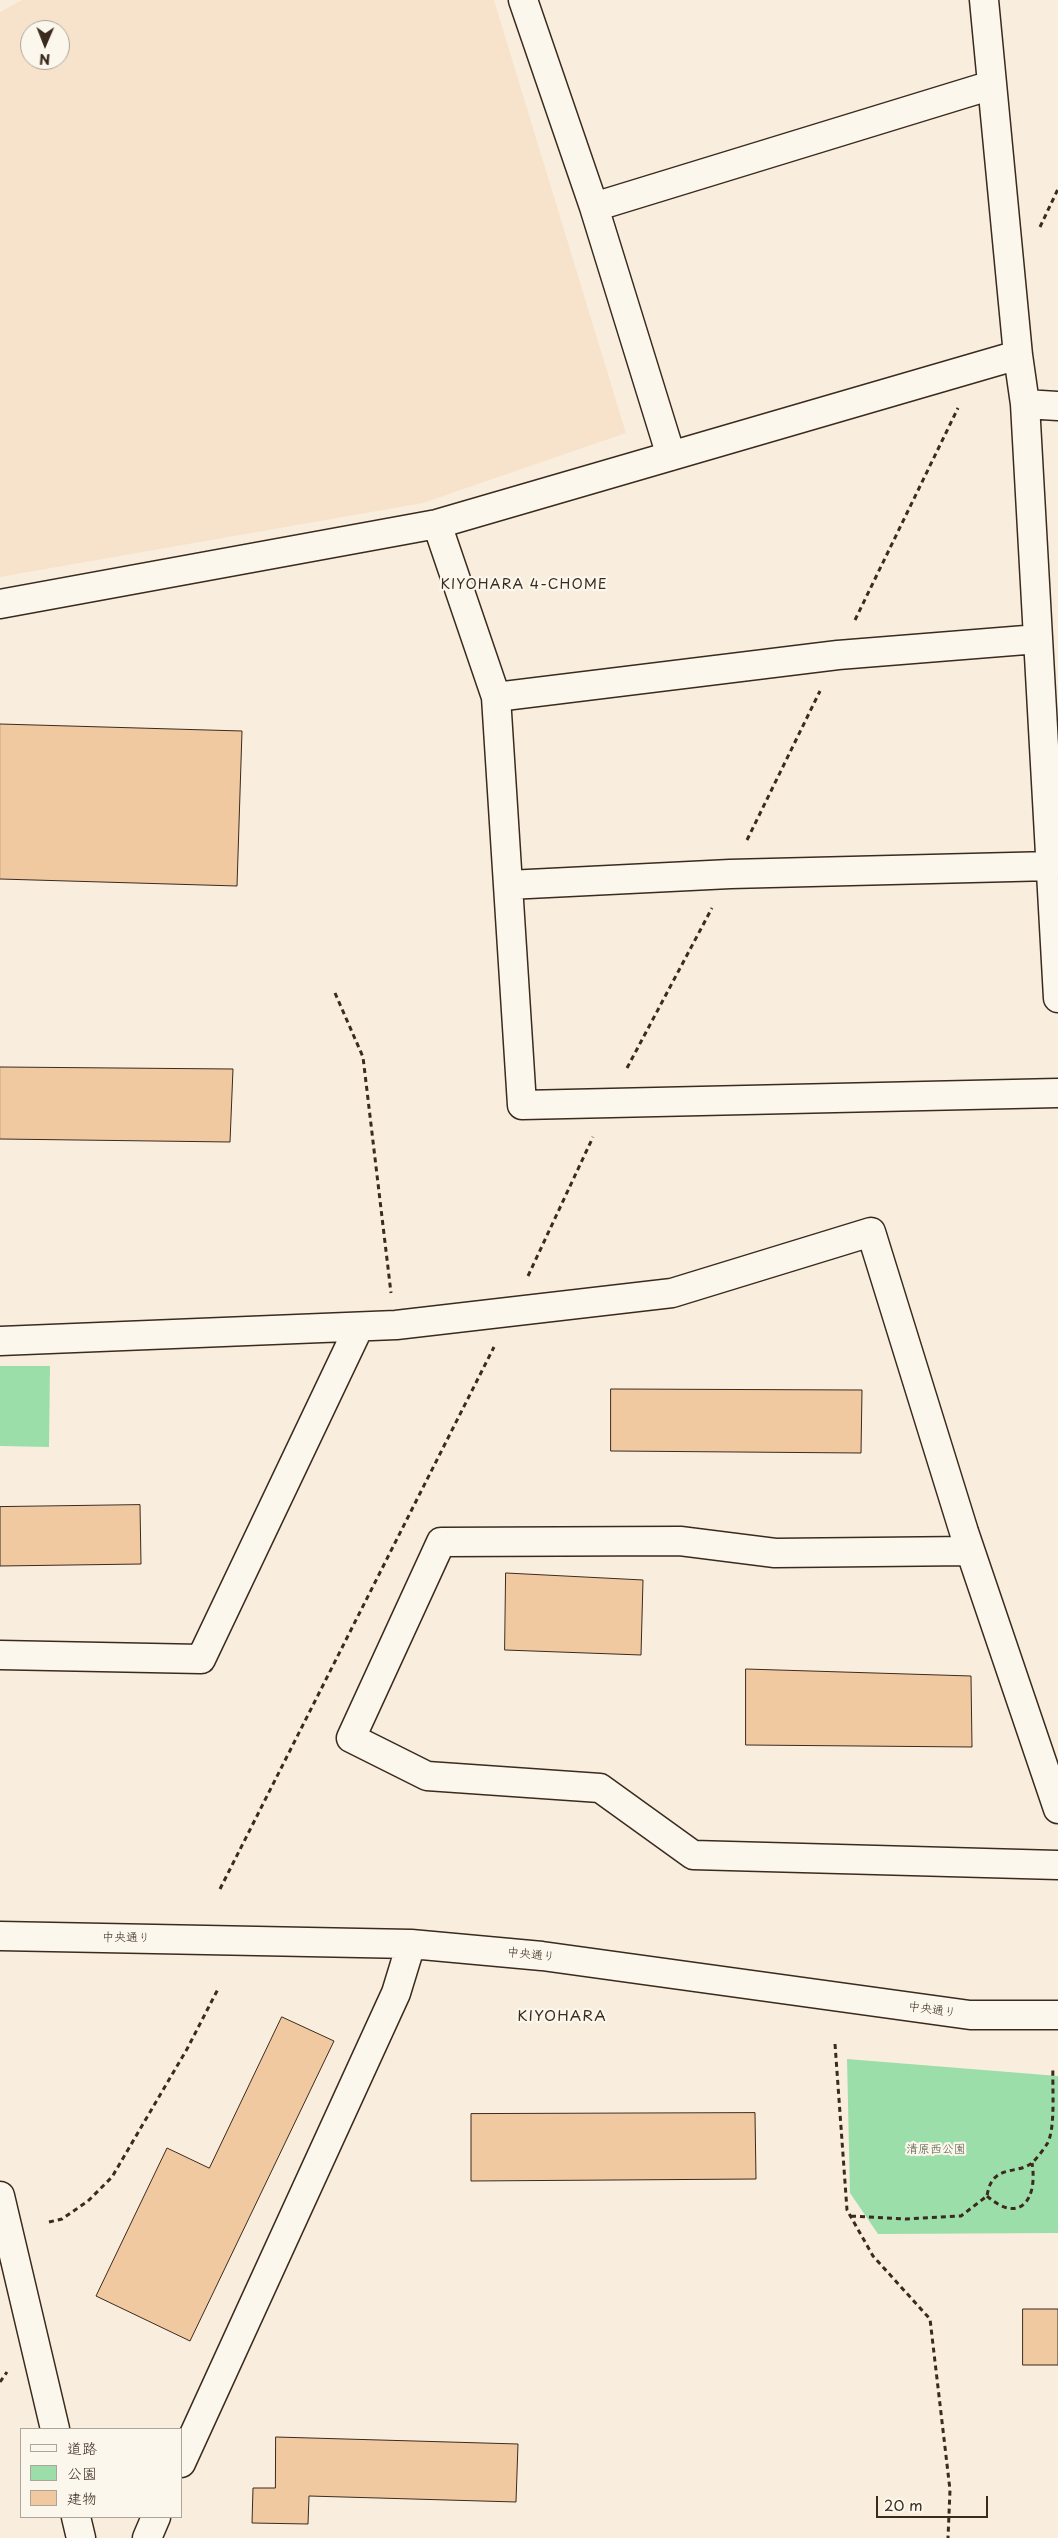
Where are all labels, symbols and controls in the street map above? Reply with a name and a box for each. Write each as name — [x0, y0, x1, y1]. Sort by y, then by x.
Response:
north arrow — [20, 20, 70, 70]
text: N — [39, 49, 50, 70]
district label: KIYOHARA 4-CHOME — [439, 577, 609, 593]
street label: 中央通り — [102, 1930, 150, 1946]
street label: 中央通り — [506, 1945, 556, 1965]
street label: 中央通り — [907, 2000, 957, 2020]
district label: KIYOHARA — [517, 2008, 607, 2026]
park label: 清原西公園 — [906, 2143, 966, 2157]
legend — [20, 2428, 182, 2518]
text: 道路 — [67, 2436, 97, 2459]
text: 公園 — [67, 2461, 97, 2484]
text: 建物 — [67, 2486, 97, 2509]
scale bar — [878, 2486, 990, 2518]
text: 20 m — [884, 2493, 923, 2516]

